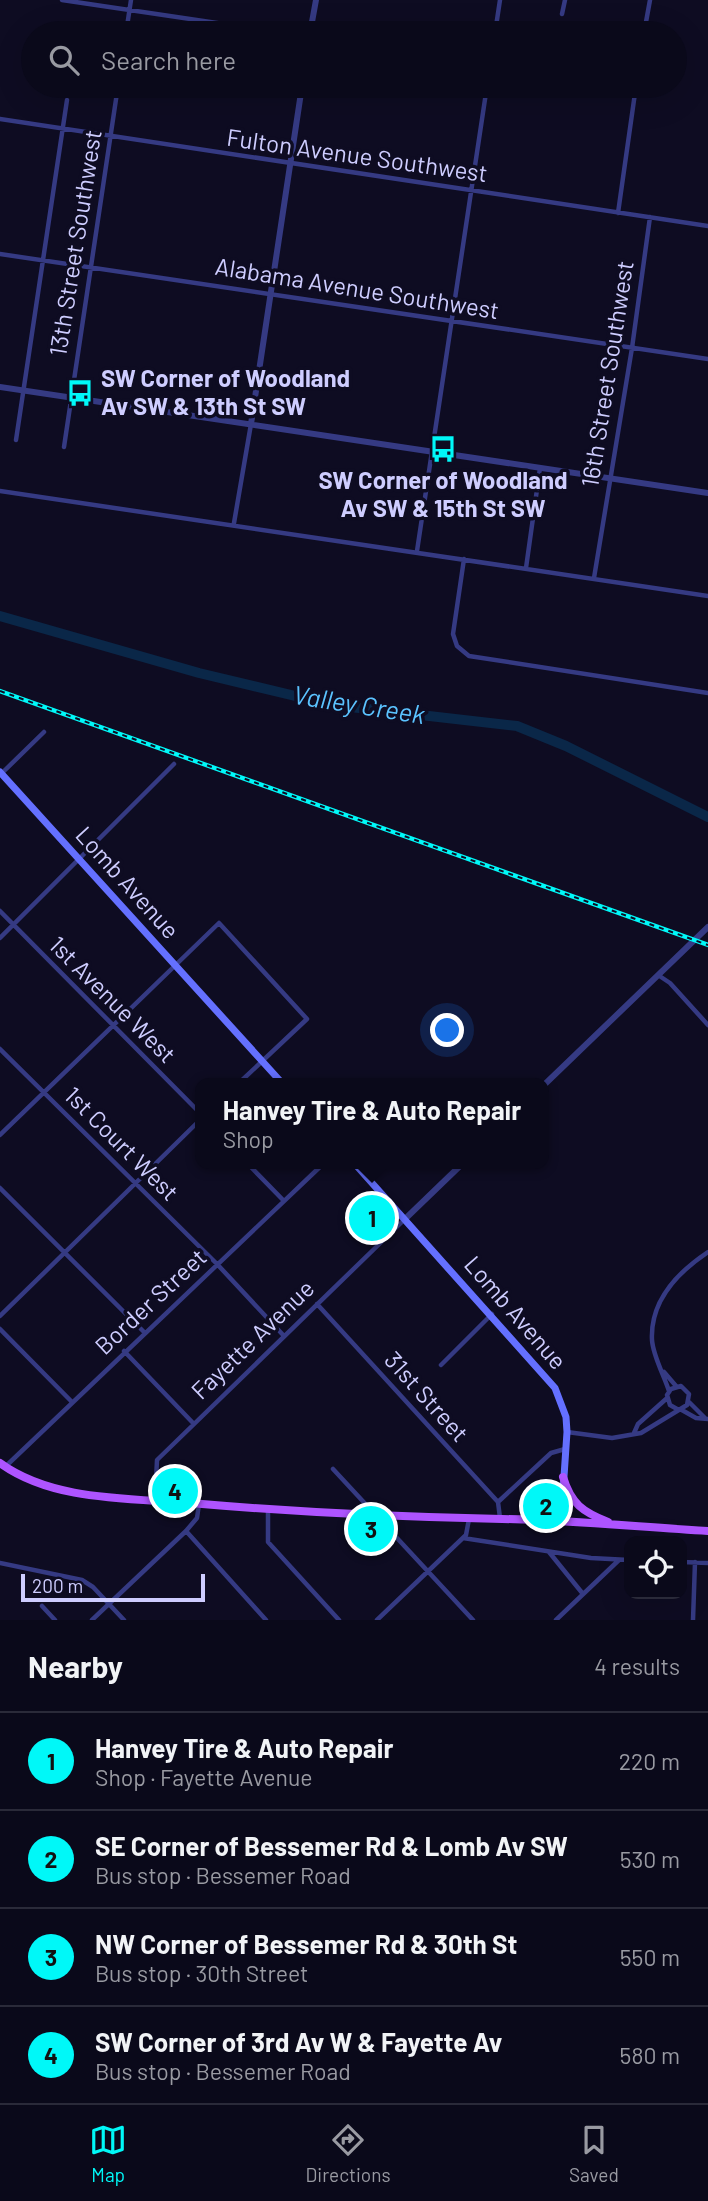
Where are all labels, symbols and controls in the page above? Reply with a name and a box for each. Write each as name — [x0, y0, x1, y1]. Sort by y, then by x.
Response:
search box — [21, 21, 687, 98]
icon: search — [45, 41, 83, 79]
text: Search here — [101, 44, 236, 75]
street label: Fulton Avenue Southwest — [225, 122, 489, 187]
street label: 13th Street Southwest — [42, 128, 107, 358]
street label: Alabama Avenue Southwest — [213, 251, 501, 324]
street label: 16th Street Southwest — [574, 259, 639, 489]
place label: SW Corner of Woodland Av SW & 13th St SW — [101, 363, 350, 420]
bus stop icon: SW Corner of Woodland Av SW & 13th St SW — [65, 378, 95, 408]
bus stop icon: SW Corner of Woodland Av SW & 15th St SW — [428, 434, 458, 464]
place label: SW Corner of Woodland Av SW & 15th St SW — [318, 465, 568, 522]
water label: Valley Creek — [291, 678, 428, 729]
street label: Lomb Avenue — [70, 820, 186, 944]
street label: 1st Avenue West — [44, 930, 182, 1068]
your location — [430, 1013, 464, 1047]
popup — [195, 1078, 549, 1169]
street label: 1st Court West — [59, 1080, 185, 1206]
text: Hanvey Tire & Auto Repair — [223, 1094, 521, 1125]
text: Shop — [223, 1125, 274, 1153]
pin: 1 — [349, 1192, 395, 1244]
street label: Border Street — [88, 1242, 212, 1360]
street label: Lomb Avenue — [459, 1249, 573, 1375]
street label: Fayette Avenue — [185, 1273, 319, 1405]
street label: 31st Street — [379, 1345, 475, 1447]
pin: 4 — [152, 1465, 198, 1517]
pin: 2 — [523, 1480, 569, 1532]
pin: 3 — [348, 1503, 394, 1555]
map controls — [624, 1536, 687, 1599]
button: locate — [624, 1536, 687, 1599]
scale bar — [21, 1571, 205, 1603]
text: 200 m — [32, 1574, 83, 1597]
text: Nearby — [28, 1648, 123, 1684]
text: 4 results — [594, 1652, 680, 1680]
text: Hanvey Tire & Auto Repair — [95, 1732, 393, 1763]
text: 1 — [47, 1747, 55, 1775]
text: 220 m — [619, 1747, 680, 1775]
text: Shop · Fayette Avenue — [95, 1763, 313, 1791]
text: SE Corner of Bessemer Rd & Lomb Av SW — [95, 1830, 568, 1861]
text: 2 — [45, 1845, 57, 1873]
text: 530 m — [620, 1845, 680, 1873]
text: Bus stop · Bessemer Road — [95, 1861, 351, 1889]
text: NW Corner of Bessemer Rd & 30th St — [95, 1928, 517, 1959]
text: 3 — [45, 1943, 57, 1971]
text: 550 m — [620, 1943, 680, 1971]
text: Bus stop · 30th Street — [95, 1959, 308, 1987]
text: SW Corner of 3rd Av W & Fayette Av — [95, 2026, 502, 2057]
text: 4 — [44, 2041, 58, 2069]
text: 580 m — [620, 2041, 680, 2069]
text: Bus stop · Bessemer Road — [95, 2057, 351, 2085]
tab: Map — [89, 2121, 127, 2186]
tab: Directions — [306, 2121, 391, 2186]
tab: Saved — [569, 2121, 619, 2186]

